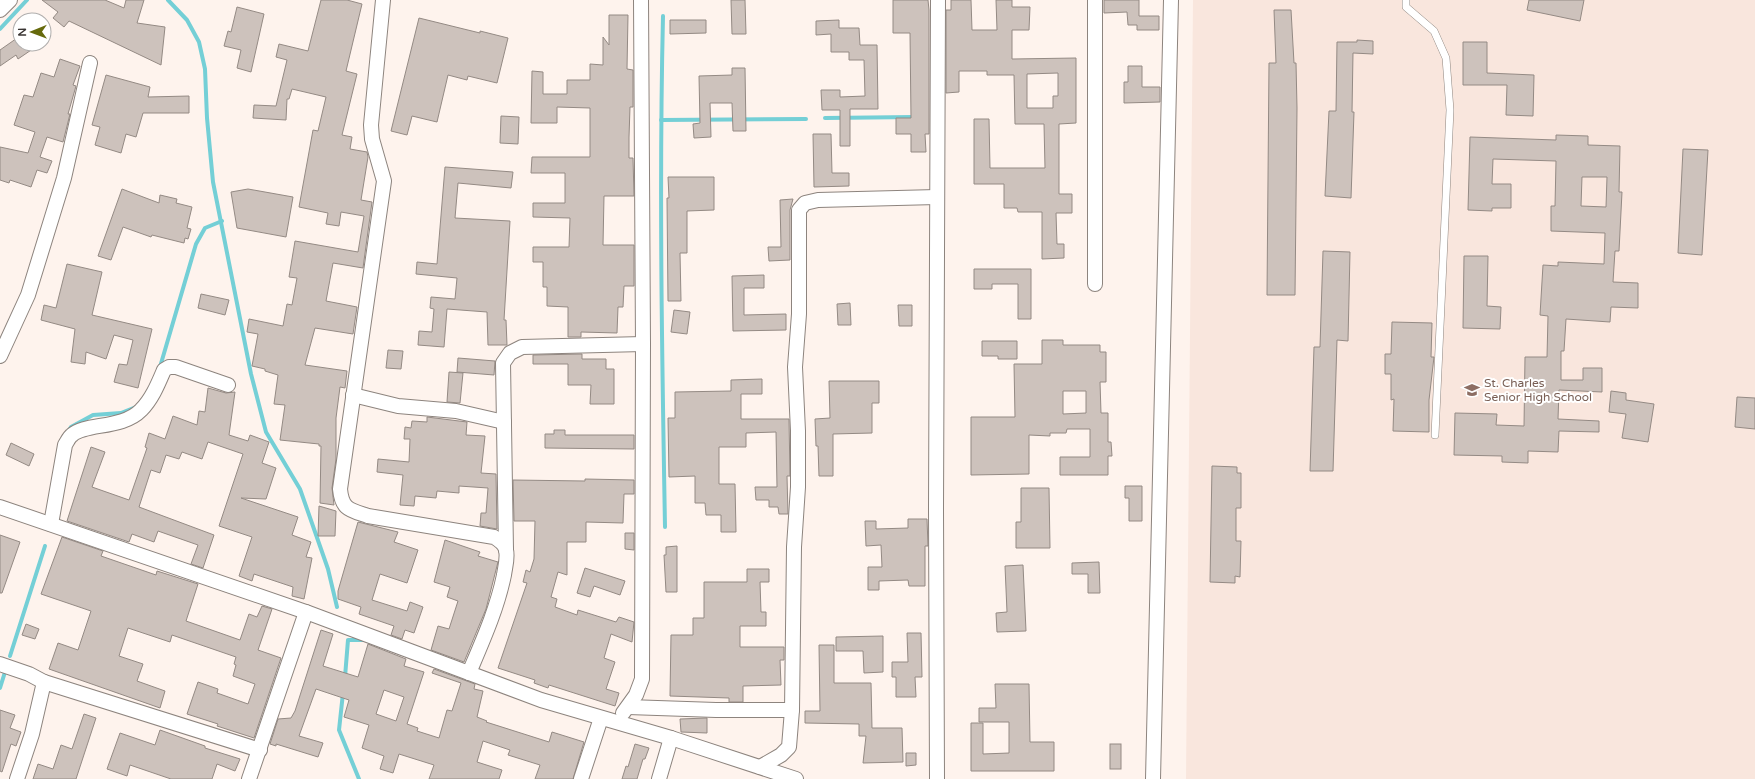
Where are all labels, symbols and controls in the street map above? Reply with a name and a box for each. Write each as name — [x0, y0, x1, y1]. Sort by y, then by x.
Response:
north arrow — [12, 12, 52, 52]
text: N — [16, 28, 29, 37]
place label: St. Charles Senior High School — [1484, 376, 1592, 404]
school or university icon: St. Charles Senior High School — [1463, 381, 1481, 399]

